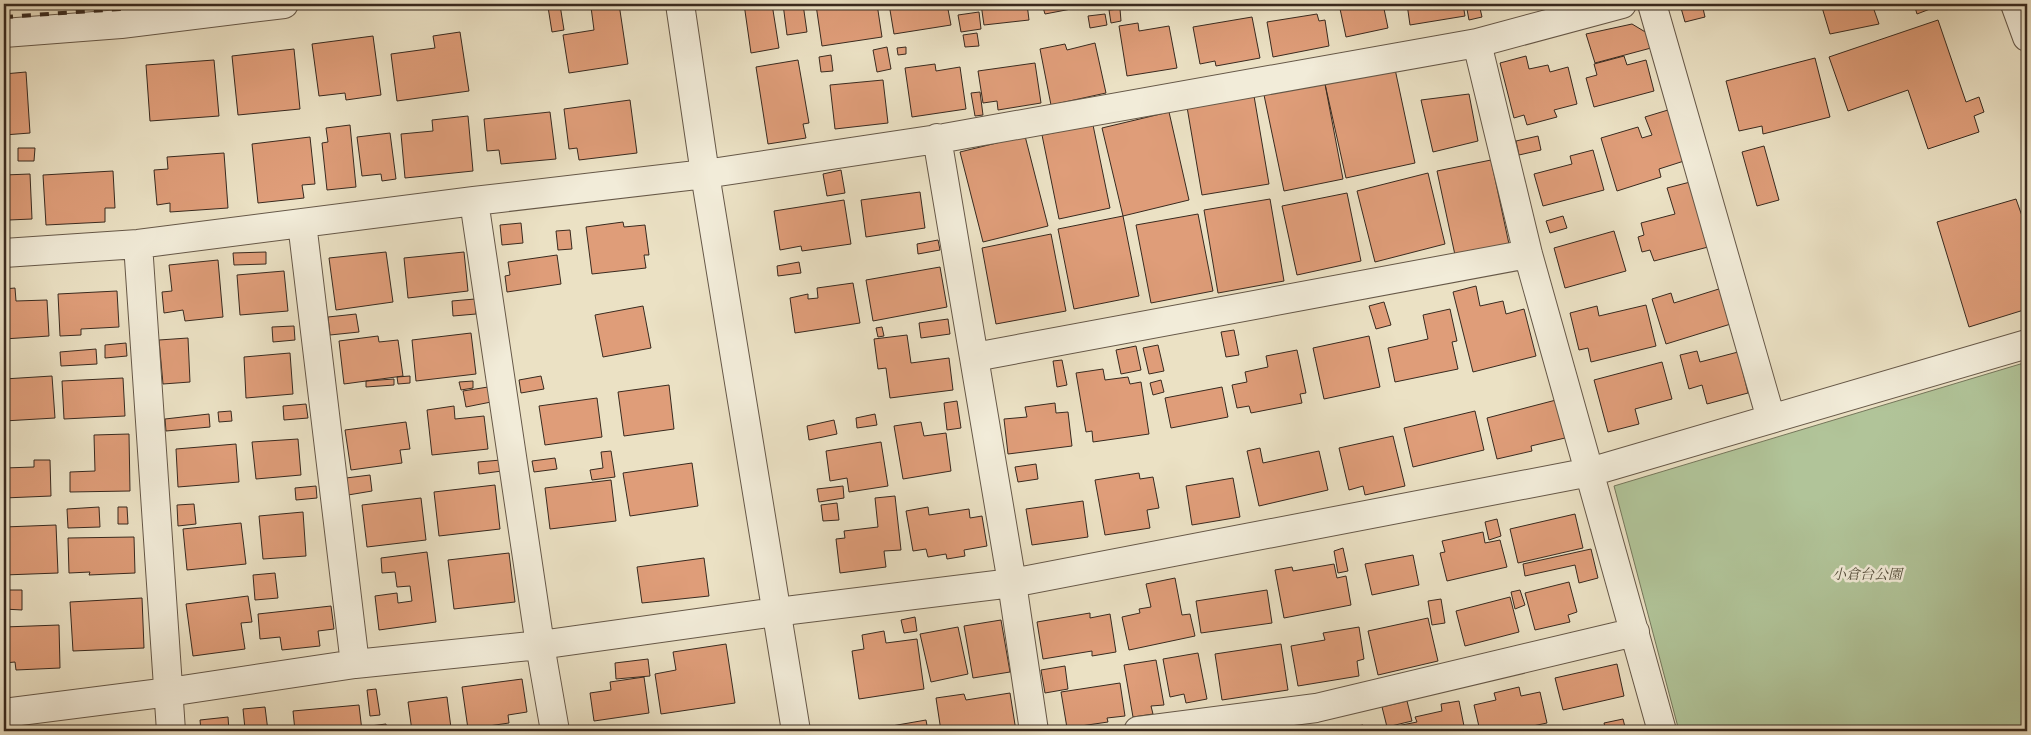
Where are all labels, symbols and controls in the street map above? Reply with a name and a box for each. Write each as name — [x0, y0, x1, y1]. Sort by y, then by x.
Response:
park label: 小倉台公園 — [1832, 565, 1904, 583]

